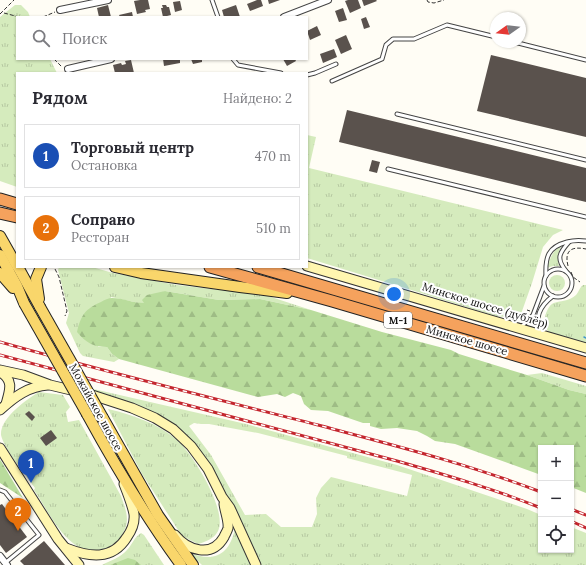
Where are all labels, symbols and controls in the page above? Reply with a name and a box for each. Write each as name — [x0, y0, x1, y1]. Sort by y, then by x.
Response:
north arrow — [490, 12, 526, 48]
search box — [16, 16, 308, 60]
icon: search — [30, 27, 52, 49]
text: Поиск — [62, 29, 107, 48]
text: Рядом — [32, 87, 88, 109]
text: Найдено: 2 — [223, 90, 292, 107]
text: Торговый центр — [71, 138, 194, 157]
text: 1 — [43, 148, 49, 165]
text: 470 m — [255, 148, 291, 165]
text: Остановка — [71, 157, 137, 174]
text: Сопрано — [71, 210, 135, 229]
text: 2 — [43, 220, 49, 237]
text: 510 m — [256, 220, 291, 237]
text: Ресторан — [71, 229, 129, 246]
street label: Минское шоссе (дублёр) — [420, 279, 549, 332]
your location — [384, 284, 404, 304]
road number: М-1 — [384, 312, 412, 328]
street label: Минское шоссе — [425, 322, 509, 358]
street label: Можайское шоссе — [66, 361, 126, 453]
map controls — [538, 445, 574, 553]
button: + — [538, 445, 574, 481]
pin: 1 — [18, 450, 44, 483]
button: − — [538, 481, 574, 517]
pin: 2 — [5, 498, 31, 531]
button: locate — [538, 517, 574, 553]

